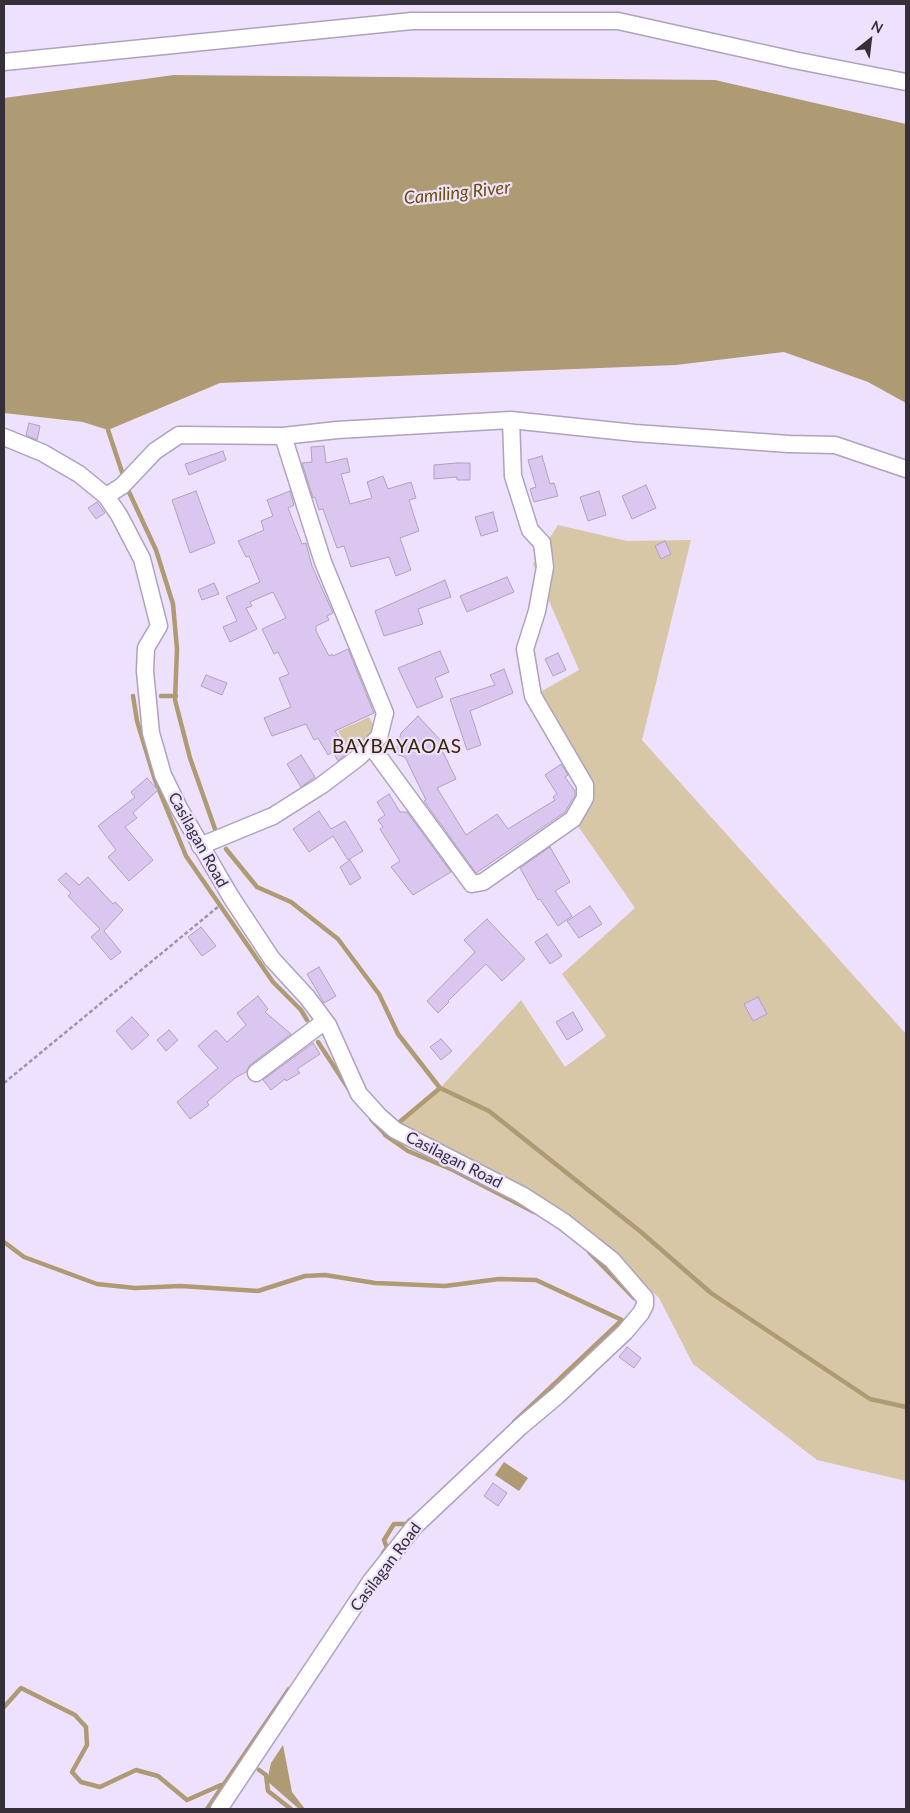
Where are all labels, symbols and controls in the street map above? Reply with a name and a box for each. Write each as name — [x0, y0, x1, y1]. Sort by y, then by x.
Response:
north arrow — [845, 15, 895, 65]
text: N — [869, 16, 886, 36]
water label: Camiling River — [403, 177, 511, 209]
district label: BAYBAYAOAS — [331, 736, 463, 758]
street label: Casilagan Road — [164, 789, 232, 891]
street label: Casilagan Road — [402, 1127, 506, 1193]
street label: Casilagan Road — [346, 1519, 426, 1615]

